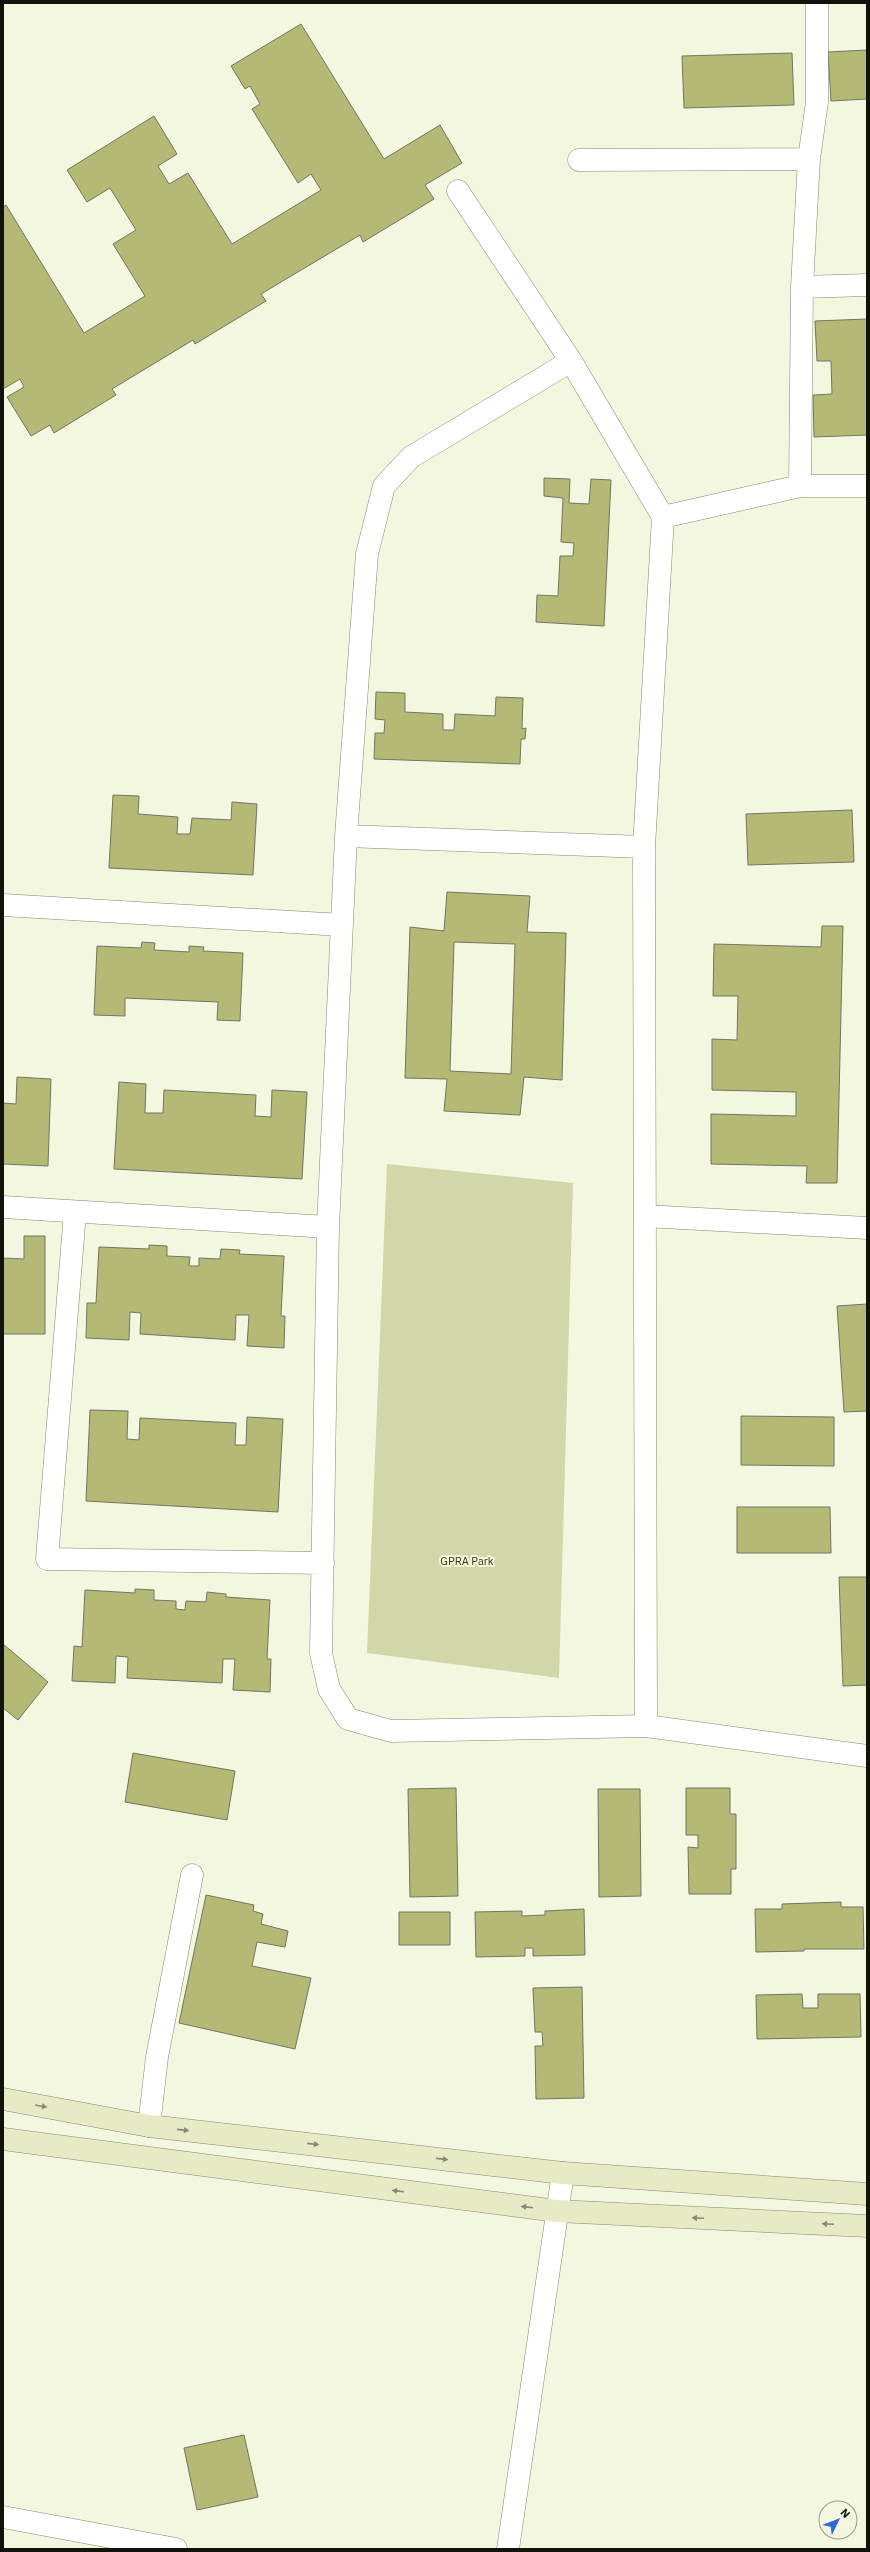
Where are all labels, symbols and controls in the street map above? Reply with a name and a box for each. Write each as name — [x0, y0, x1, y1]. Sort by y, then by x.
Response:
park label: GPRA Park — [440, 1554, 494, 1568]
one-way arrow — [35, 2104, 47, 2110]
one-way arrow — [177, 2126, 189, 2133]
one-way arrow — [307, 2141, 319, 2148]
one-way arrow — [436, 2156, 448, 2162]
one-way arrow — [392, 2188, 404, 2194]
one-way arrow — [521, 2204, 533, 2210]
one-way arrow — [692, 2214, 704, 2221]
one-way arrow — [822, 2220, 834, 2227]
north arrow — [818, 2500, 858, 2540]
text: N — [837, 2505, 853, 2521]

